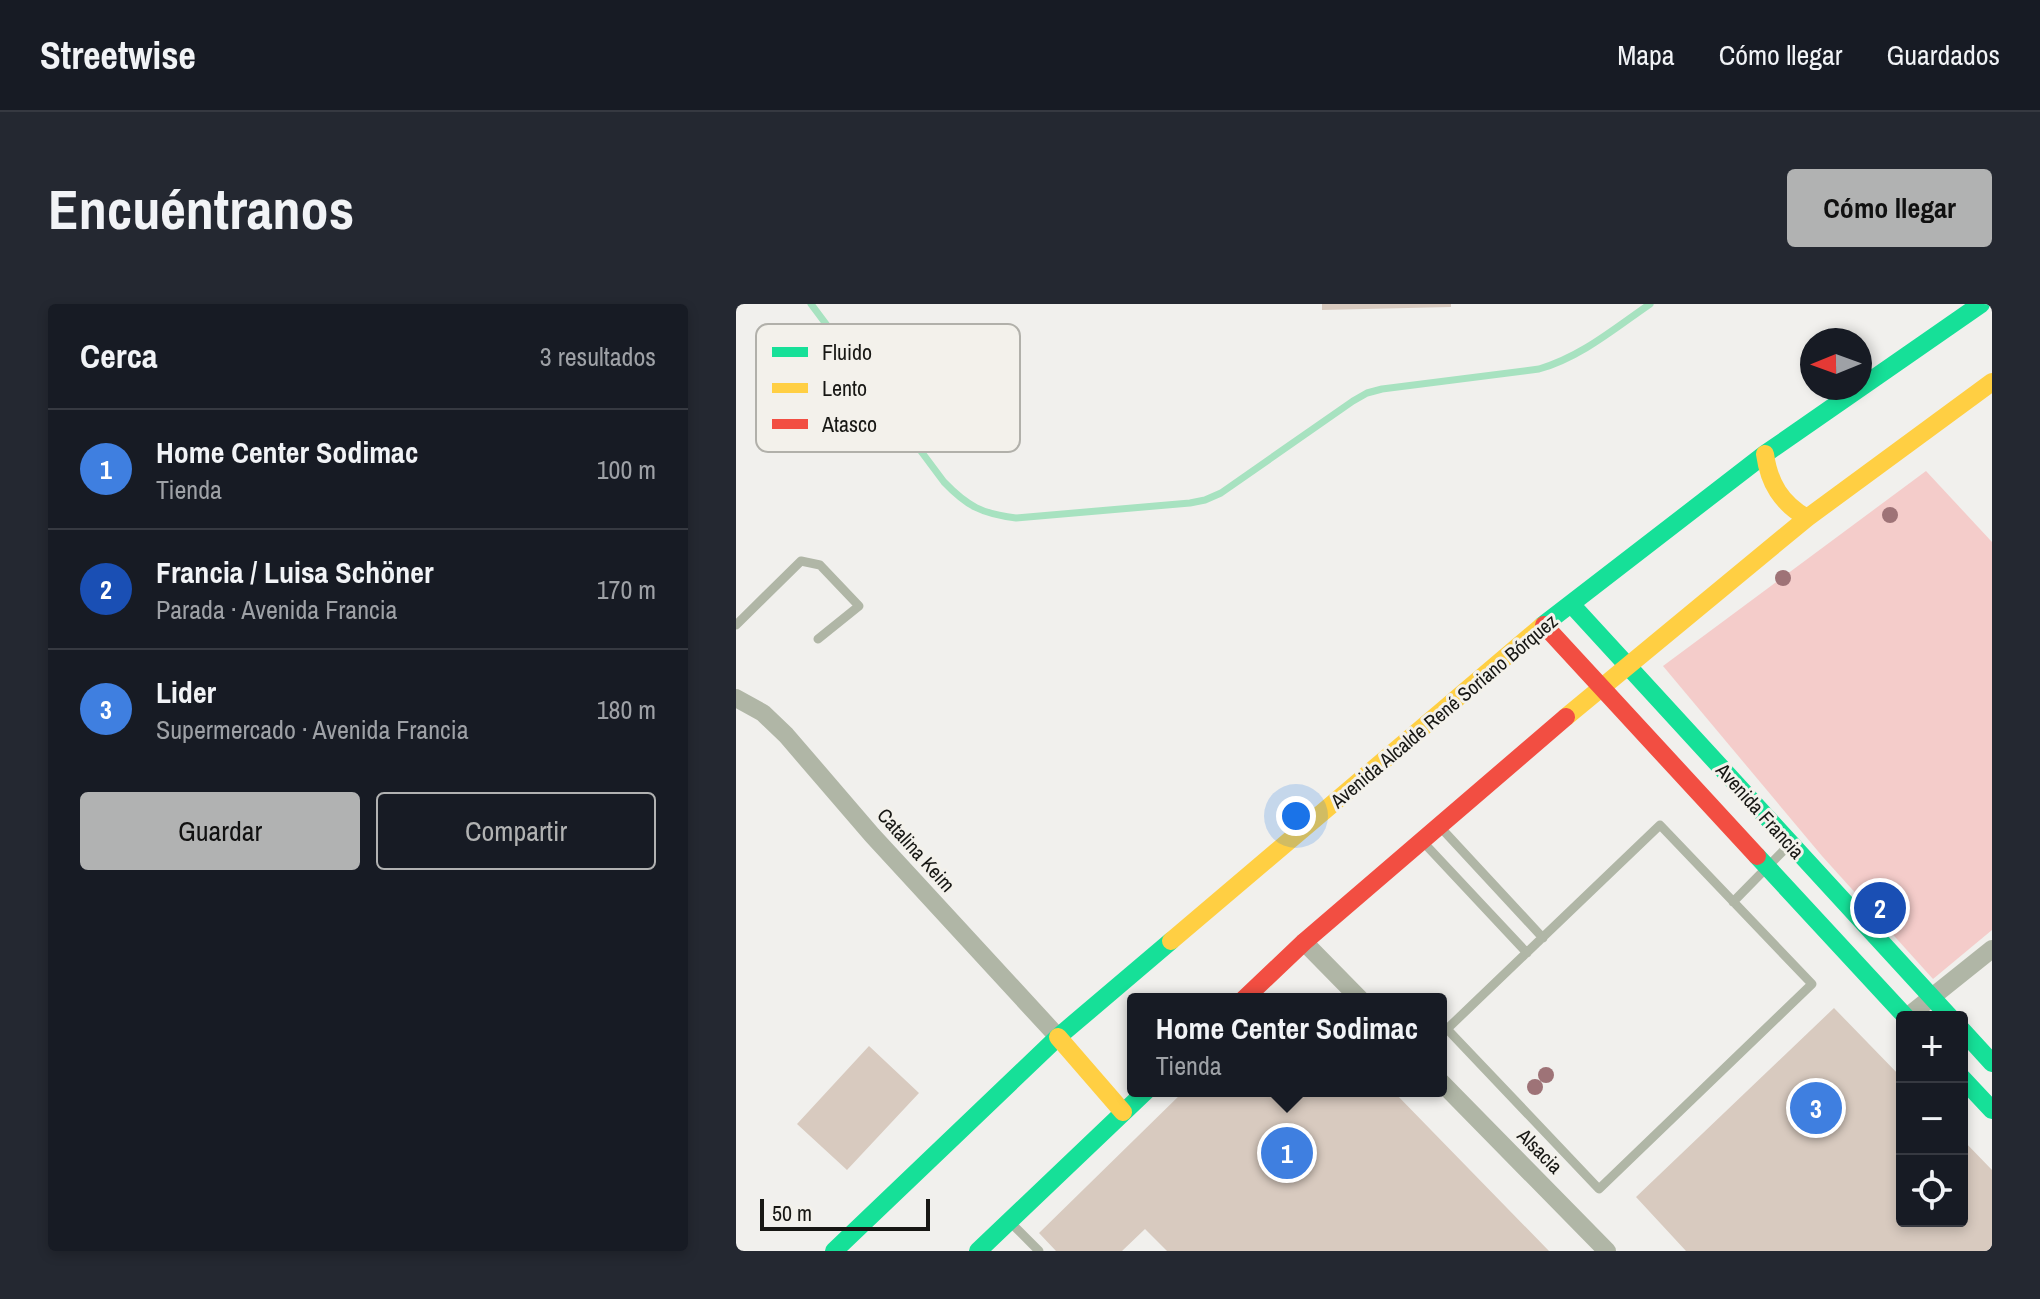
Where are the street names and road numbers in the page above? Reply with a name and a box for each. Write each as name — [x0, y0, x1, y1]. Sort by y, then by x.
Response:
street label: Avenida Alcalde René Soriano Bórquez — [1324, 607, 1563, 814]
street label: Avenida Francia — [1710, 756, 1811, 864]
street label: Catalina Keim — [872, 802, 961, 897]
street label: Alsacia — [1511, 1121, 1569, 1179]

